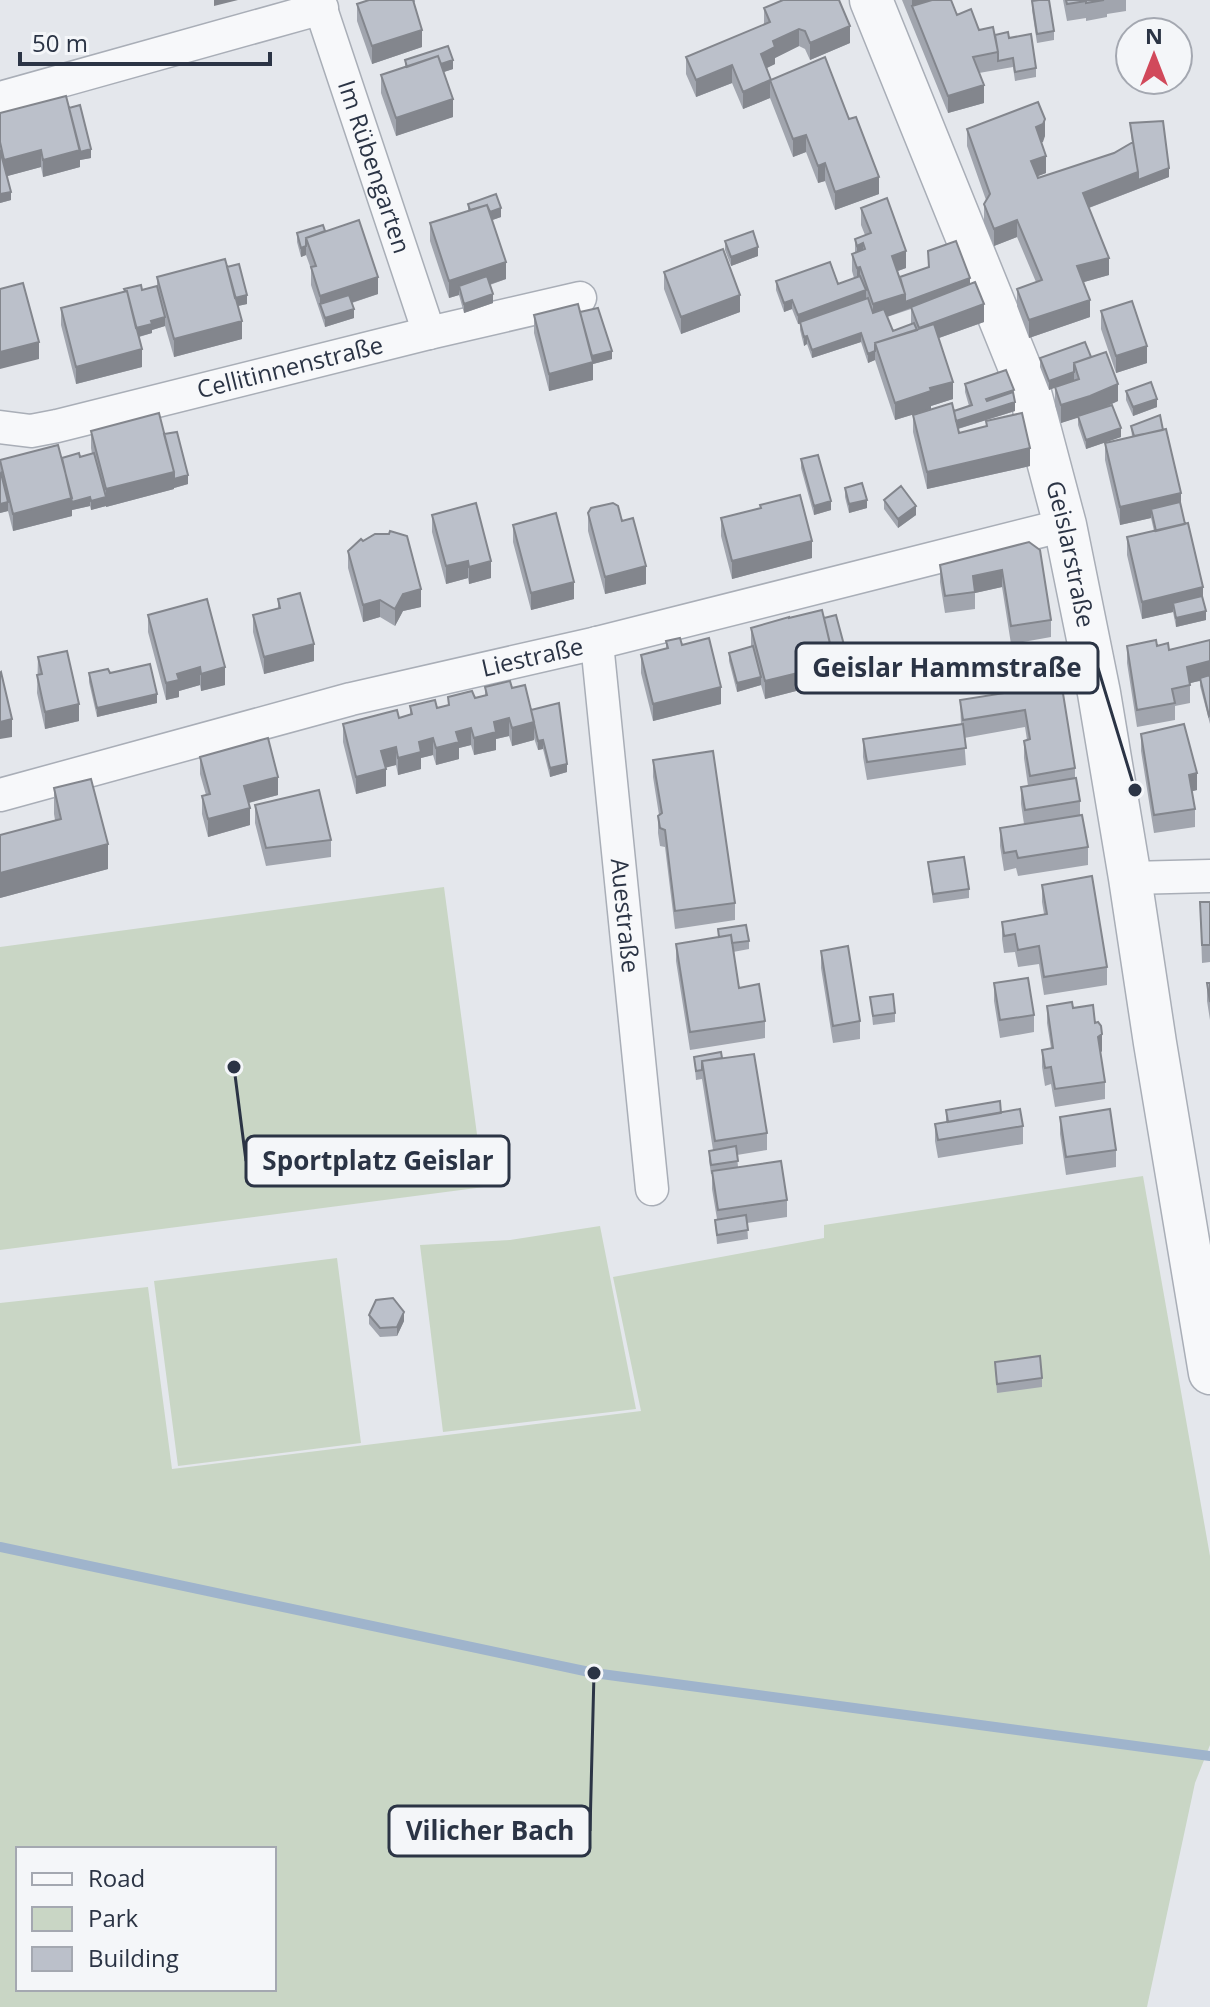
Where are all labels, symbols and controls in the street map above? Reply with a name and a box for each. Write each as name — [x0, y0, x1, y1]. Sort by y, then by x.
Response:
scale bar — [20, 16, 270, 66]
north arrow — [1114, 16, 1194, 96]
text: N — [1145, 20, 1163, 50]
text: 50 m — [32, 26, 88, 59]
street label: Im Rübengarten — [331, 76, 419, 257]
street label: Cellitinnenstraße — [193, 327, 386, 405]
street label: Geislarstraße — [1039, 477, 1103, 630]
street label: Liestraße — [478, 629, 586, 684]
callout: Geislar Hammstraße — [796, 643, 1098, 693]
text: Geislar Hammstraße — [812, 649, 1082, 685]
street label: Auestraße — [604, 857, 648, 974]
callout: Sportplatz Geislar — [246, 1136, 509, 1186]
text: Sportplatz Geislar — [262, 1142, 494, 1178]
callout: Vilicher Bach — [389, 1806, 590, 1856]
text: Vilicher Bach — [406, 1812, 574, 1848]
legend — [16, 1847, 276, 1991]
text: Road — [88, 1861, 145, 1894]
text: Park — [88, 1901, 139, 1934]
text: Building — [88, 1941, 179, 1974]

